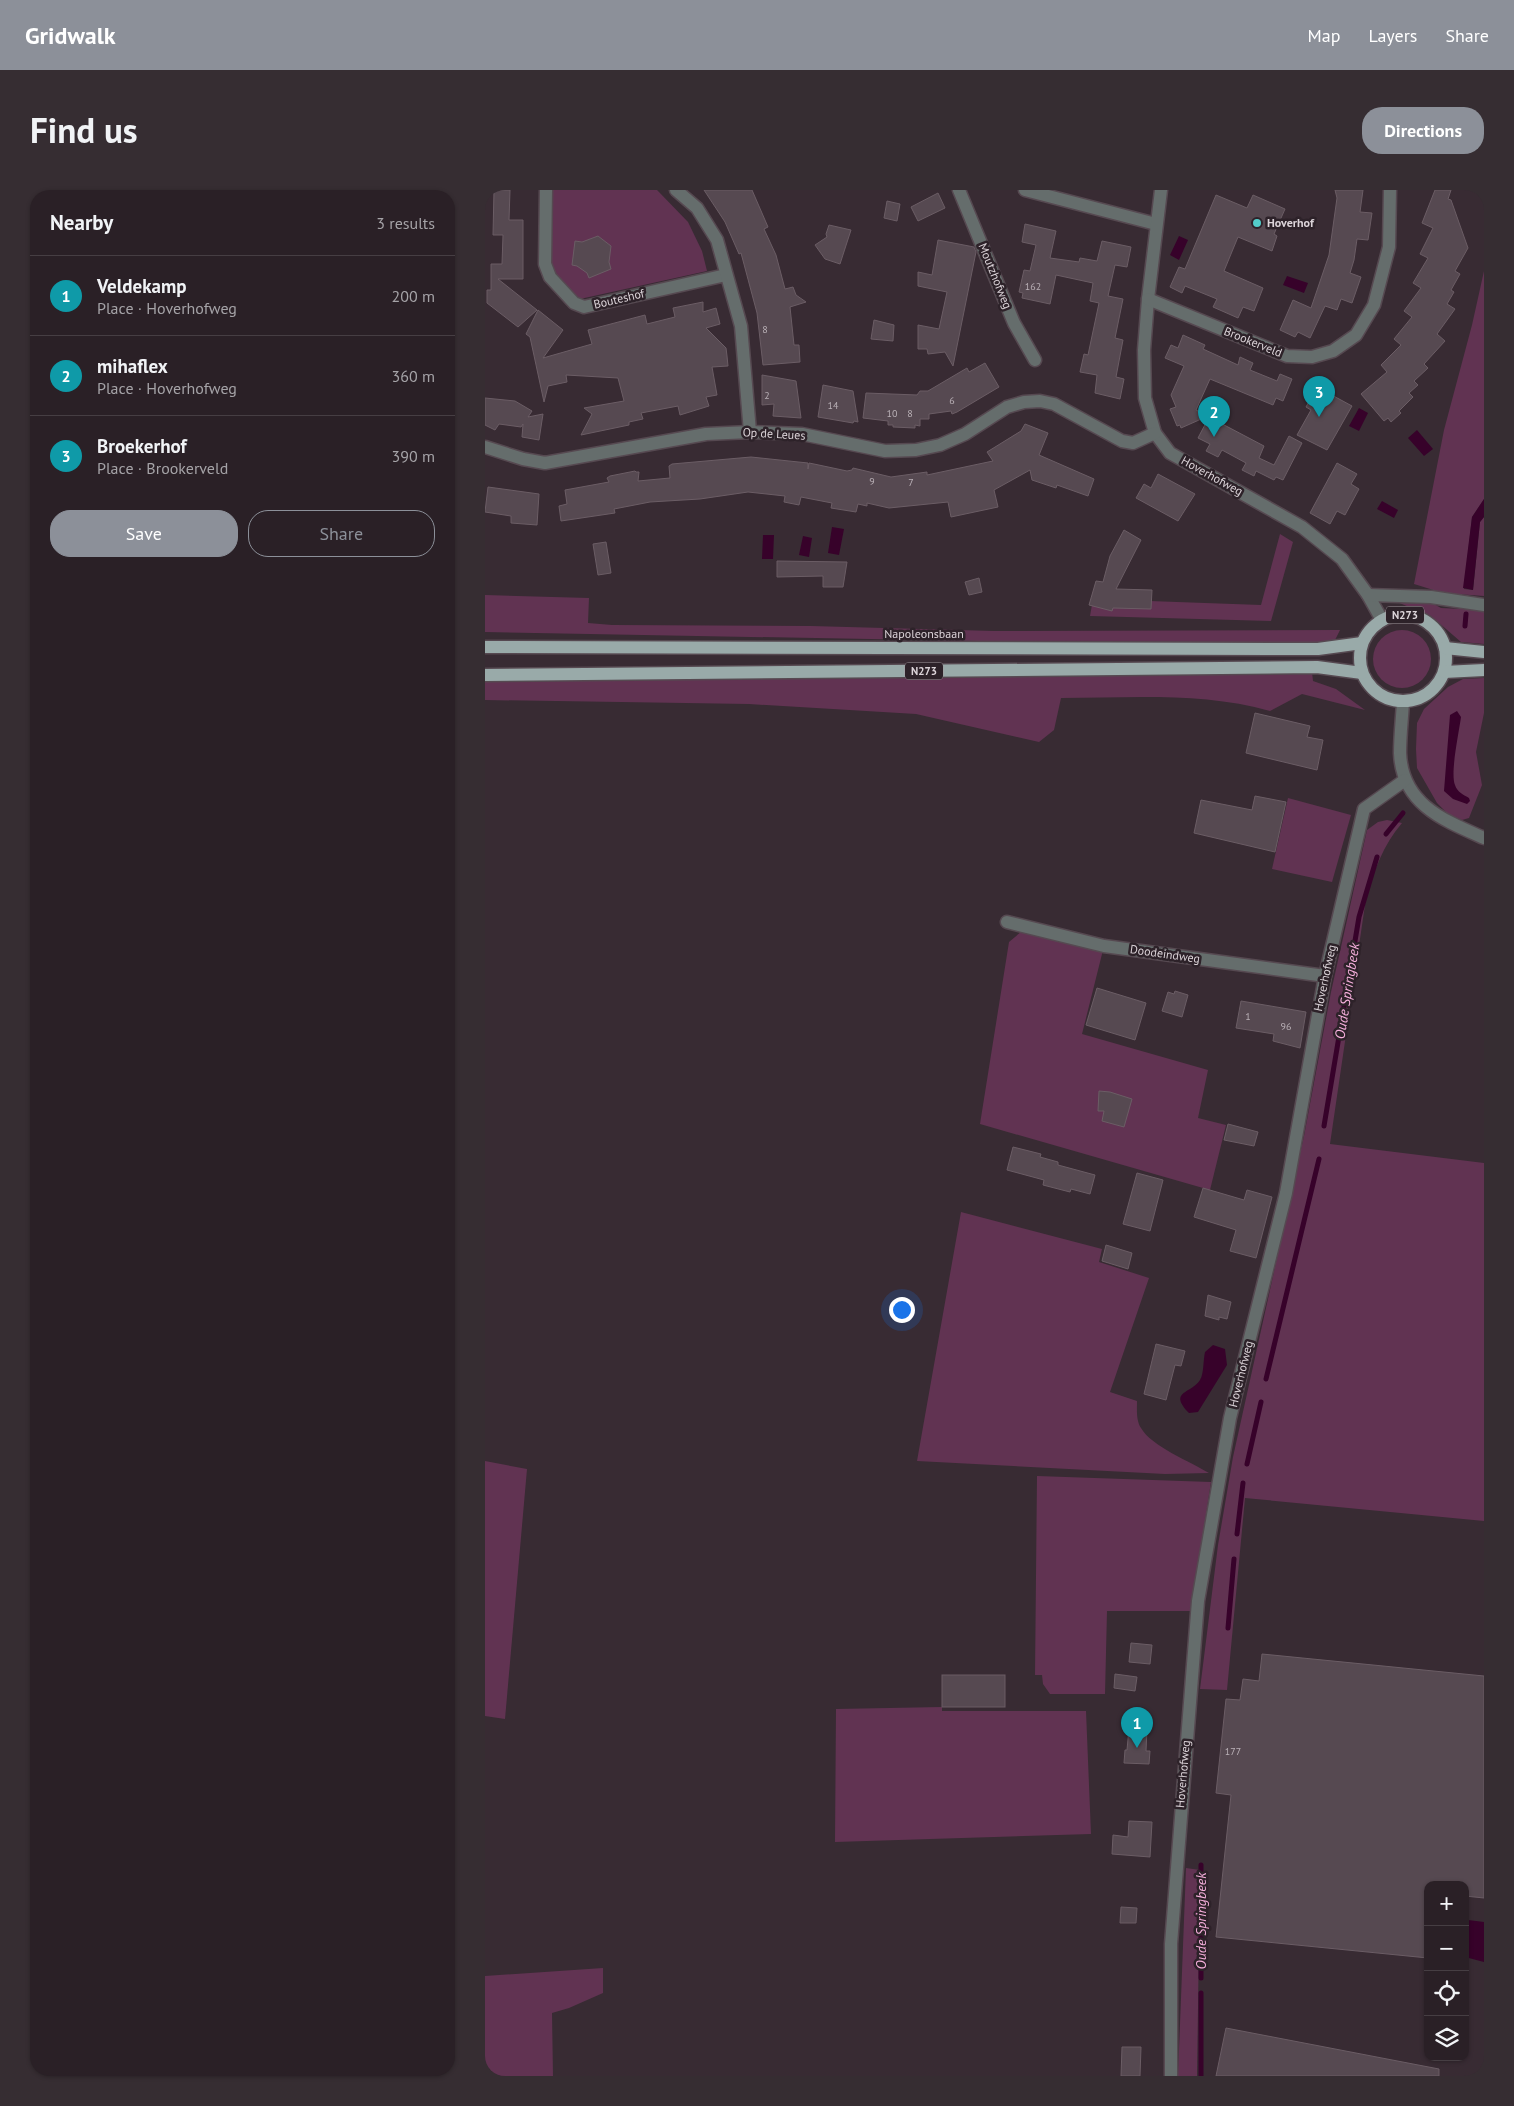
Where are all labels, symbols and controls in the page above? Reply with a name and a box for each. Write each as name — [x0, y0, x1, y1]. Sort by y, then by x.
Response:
text: Gridwalk — [25, 20, 115, 51]
text: Map — [1308, 24, 1340, 47]
text: Layers — [1368, 24, 1417, 47]
text: Share — [1445, 24, 1489, 47]
text: Find us — [30, 107, 138, 153]
button: Directions — [1362, 107, 1484, 154]
text: Nearby — [50, 209, 113, 236]
text: 3 results — [376, 213, 435, 233]
place label: Hoverhof — [1267, 215, 1315, 230]
marker: Hoverhof — [1251, 217, 1263, 229]
street label: Moutzhofweg — [975, 241, 1015, 311]
text: Veldekamp — [97, 274, 186, 298]
house number: 162 — [1025, 280, 1041, 293]
street label: Bouteshof — [592, 285, 647, 312]
text: 1 — [61, 286, 71, 306]
text: 200 m — [392, 286, 435, 306]
text: Place · Hoverhofweg — [97, 298, 237, 318]
house number: 8 — [762, 323, 768, 336]
street label: Brookerveld — [1222, 323, 1284, 360]
text: mihaflex — [97, 354, 168, 378]
text: 2 — [61, 366, 71, 386]
text: 360 m — [392, 366, 435, 386]
pin: 3 — [1303, 376, 1335, 417]
text: Place · Hoverhofweg — [97, 378, 237, 398]
house number: 2 — [764, 389, 770, 402]
house number: 6 — [949, 394, 955, 407]
pin: 2 — [1198, 396, 1230, 437]
house number: 14 — [828, 399, 839, 412]
house number: 10 — [887, 407, 898, 420]
house number: 8 — [907, 407, 913, 420]
street label: Op de Leues — [742, 424, 806, 443]
text: Broekerhof — [97, 434, 187, 458]
text: 3 — [61, 446, 71, 466]
text: 390 m — [392, 446, 435, 466]
street label: Hoverhofweg — [1179, 453, 1246, 499]
text: Place · Brookerveld — [97, 458, 228, 478]
house number: 9 — [869, 475, 875, 488]
house number: 7 — [908, 476, 914, 489]
button: Save — [50, 510, 238, 557]
button: Share — [248, 510, 435, 557]
road number: N273 — [1386, 606, 1424, 624]
street label: Napoleonsbaan — [884, 626, 964, 641]
road number: N273 — [905, 662, 943, 680]
street label: Doodeindweg — [1129, 941, 1201, 966]
water label: Oude Springbeek — [1331, 941, 1364, 1040]
street label: Hoverhofweg — [1310, 943, 1339, 1013]
house number: 1 — [1245, 1010, 1251, 1023]
house number: 96 — [1281, 1020, 1291, 1033]
your location — [889, 1297, 915, 1323]
street label: Hoverhofweg — [1225, 1339, 1256, 1409]
pin: 1 — [1121, 1707, 1153, 1748]
street label: Hoverhofweg — [1172, 1739, 1193, 1808]
house number: 177 — [1225, 1745, 1241, 1758]
water label: Oude Springbeek — [1192, 1872, 1210, 1969]
map controls — [1424, 1881, 1469, 2061]
button: + — [1424, 1881, 1469, 1926]
button: − — [1424, 1926, 1469, 1971]
button: locate — [1424, 1971, 1469, 2016]
button: layers — [1424, 2016, 1469, 2061]

